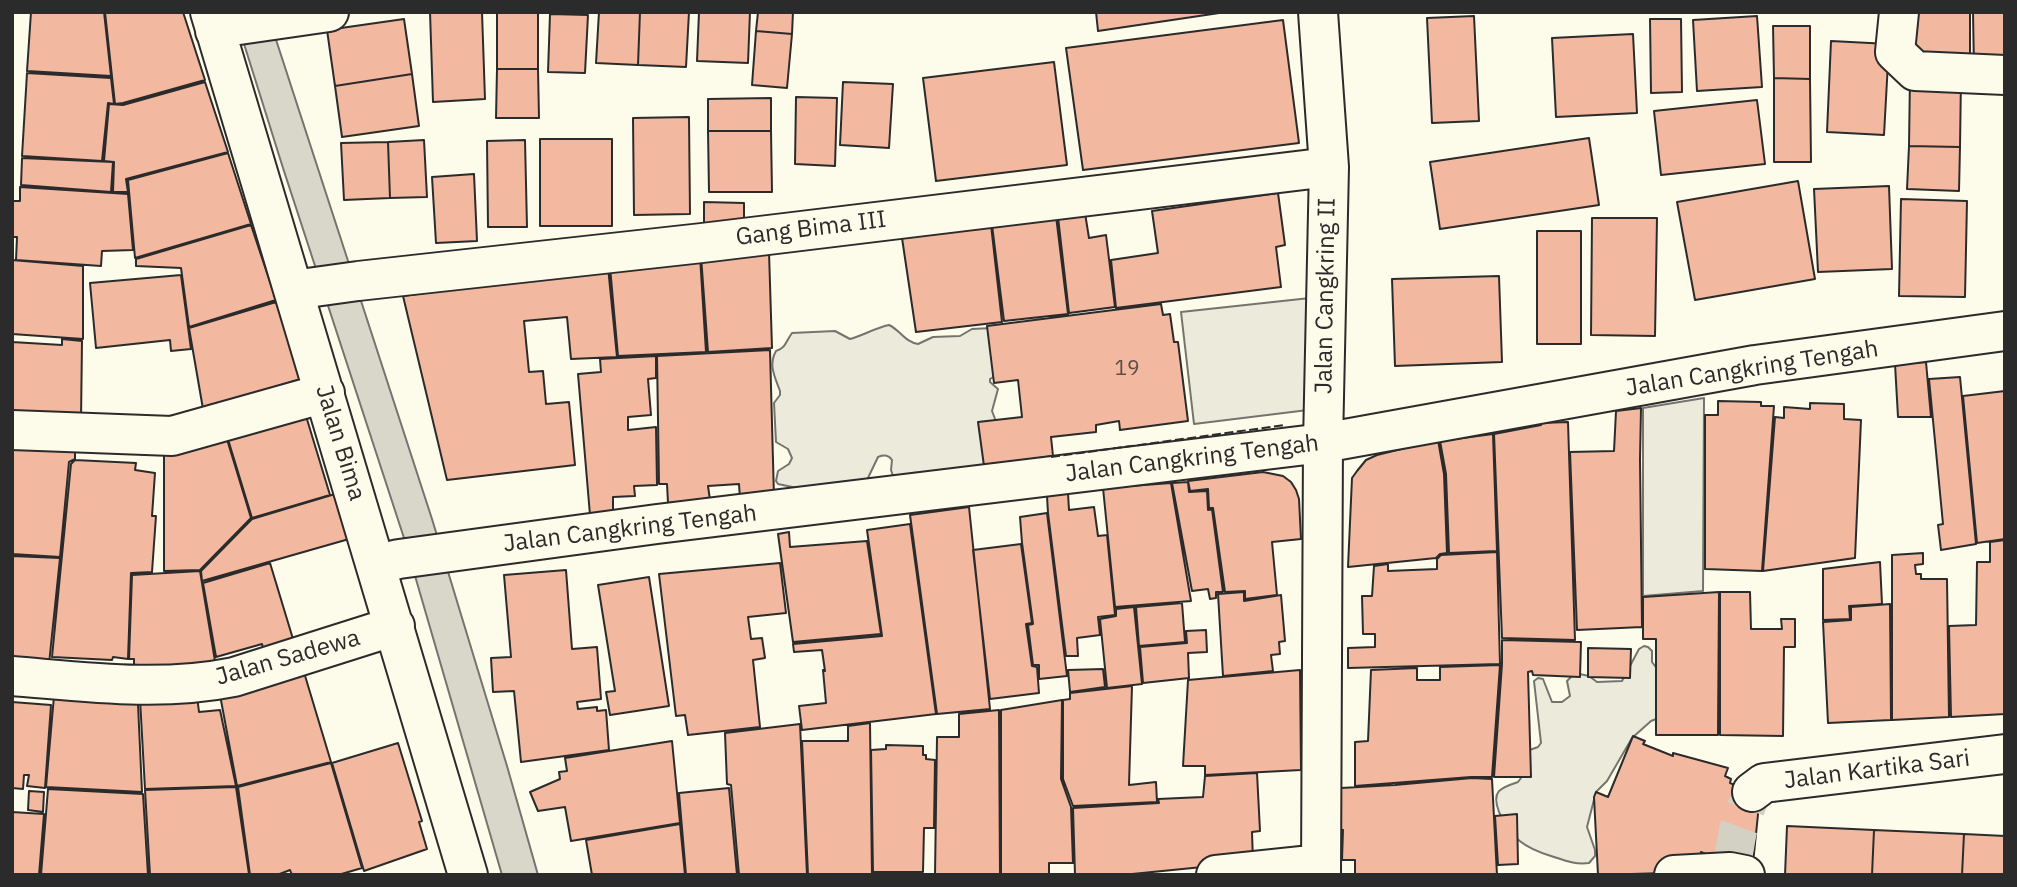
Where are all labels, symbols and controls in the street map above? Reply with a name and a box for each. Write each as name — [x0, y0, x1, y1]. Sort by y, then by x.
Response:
street label: Jalan Cangkring II — [1310, 198, 1342, 394]
street label: Gang Bima III — [734, 205, 888, 253]
street label: Jalan Cangkring Tengah — [1624, 335, 1880, 403]
house number: 19 — [1114, 356, 1140, 382]
street label: Jalan Bima — [309, 382, 371, 504]
street label: Jalan Cangkring Tengah — [1064, 429, 1320, 489]
street label: Jalan Cangkring Tengah — [502, 499, 758, 559]
street label: Jalan Sadewa — [213, 624, 363, 692]
street label: Jalan Kartika Sari — [1782, 744, 1972, 796]

